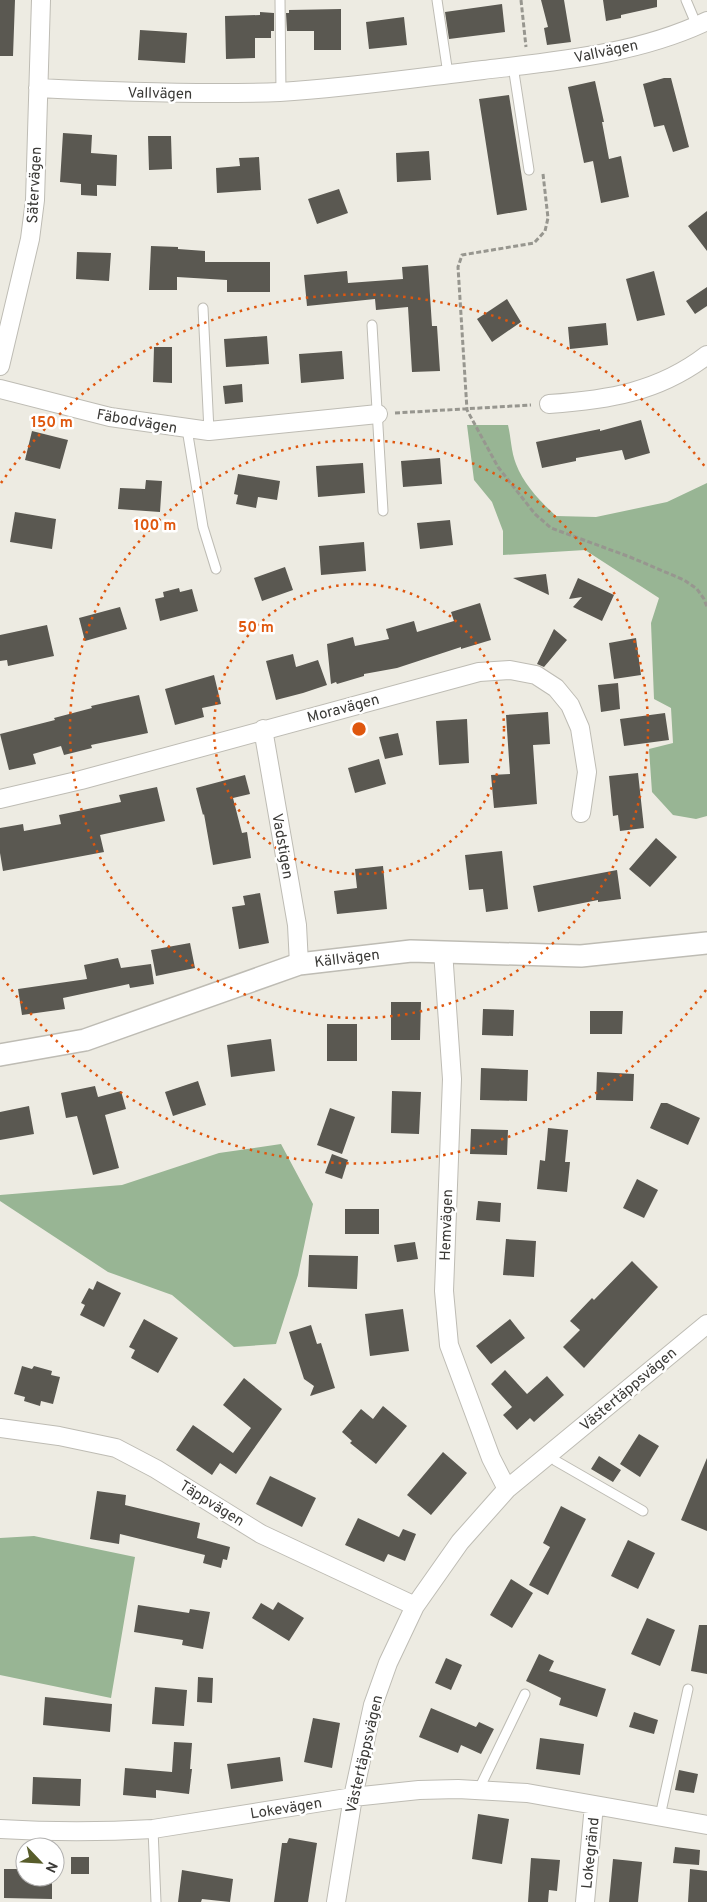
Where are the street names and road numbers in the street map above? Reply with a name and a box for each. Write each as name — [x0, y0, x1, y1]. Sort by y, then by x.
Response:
street label: Vallvägen — [573, 36, 640, 68]
street label: Vallvägen — [127, 84, 193, 105]
street label: Sätervägen — [24, 146, 47, 224]
street label: Fäbodvägen — [95, 406, 179, 439]
street label: Moravägen — [305, 691, 382, 728]
street label: Vadstigen — [266, 812, 297, 881]
street label: Källvägen — [313, 946, 381, 973]
street label: Hemvägen — [437, 1189, 458, 1261]
street label: Västertäppsvägen — [577, 1344, 681, 1436]
street label: Täppvägen — [175, 1477, 247, 1532]
street label: Västertäppsvägen — [343, 1693, 388, 1815]
street label: Lokevägen — [249, 1794, 323, 1825]
street label: Lokegränd — [578, 1817, 605, 1890]

